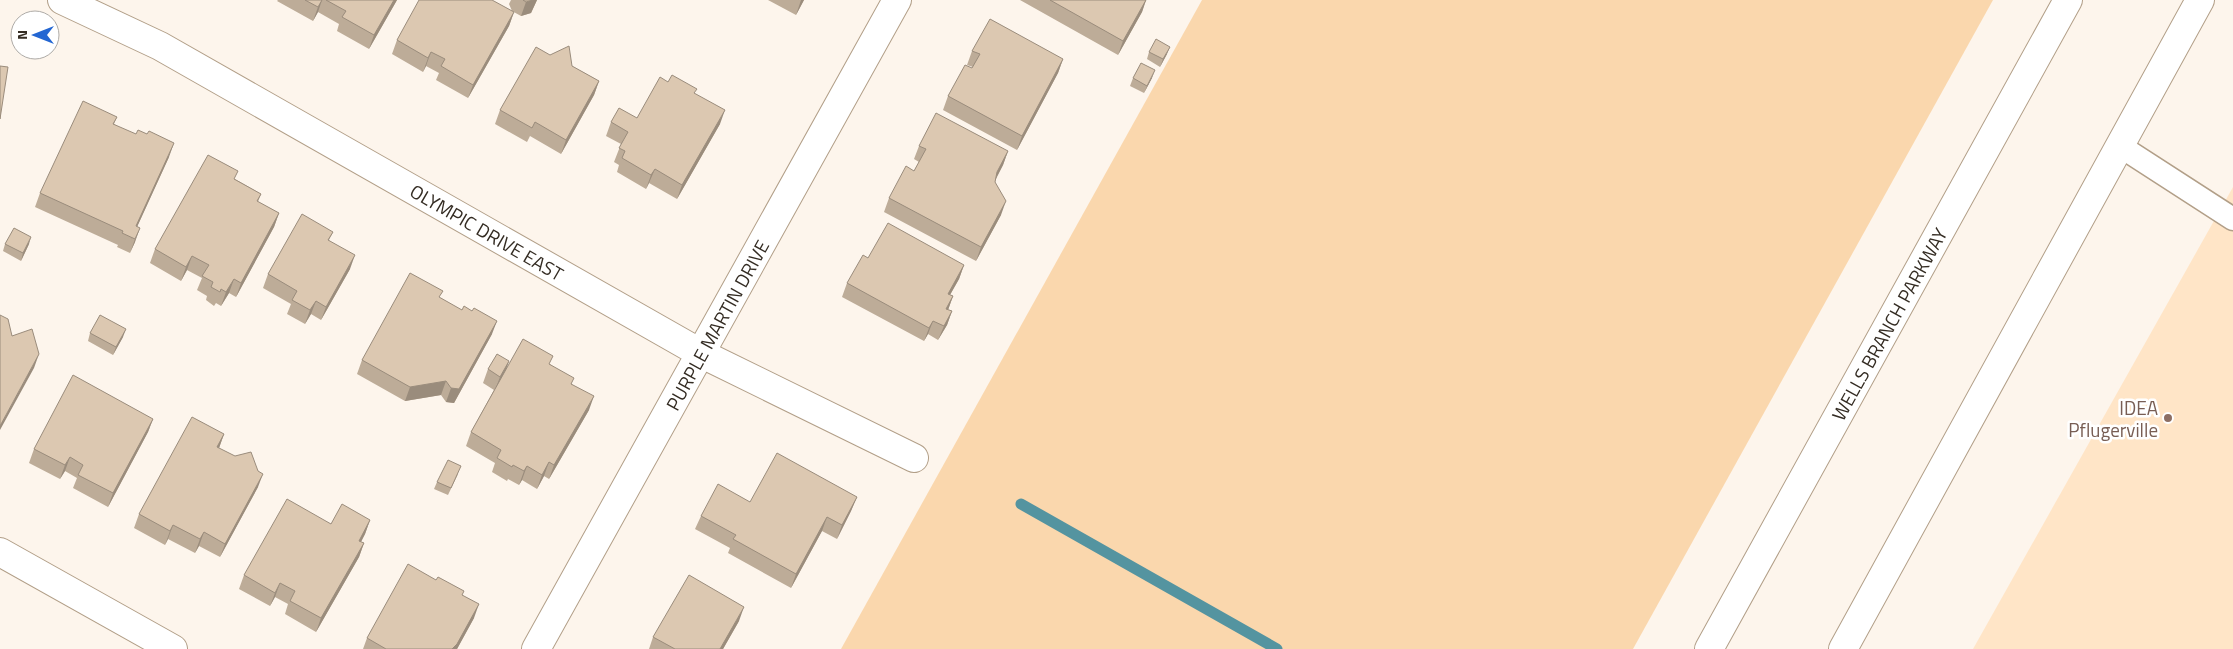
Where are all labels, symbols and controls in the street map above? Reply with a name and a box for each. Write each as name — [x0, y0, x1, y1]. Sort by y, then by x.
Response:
north arrow — [10, 10, 60, 60]
text: N — [11, 30, 32, 40]
street label: OLYMPIC DRIVE EAST — [405, 176, 569, 288]
street label: WELLS BRANCH PARKWAY — [1824, 222, 1955, 426]
street label: PURPLE MARTIN DRIVE — [658, 234, 776, 416]
place label: IDEA Pflugerville — [2068, 393, 2158, 444]
marker: IDEA Pflugerville — [2162, 412, 2174, 424]

